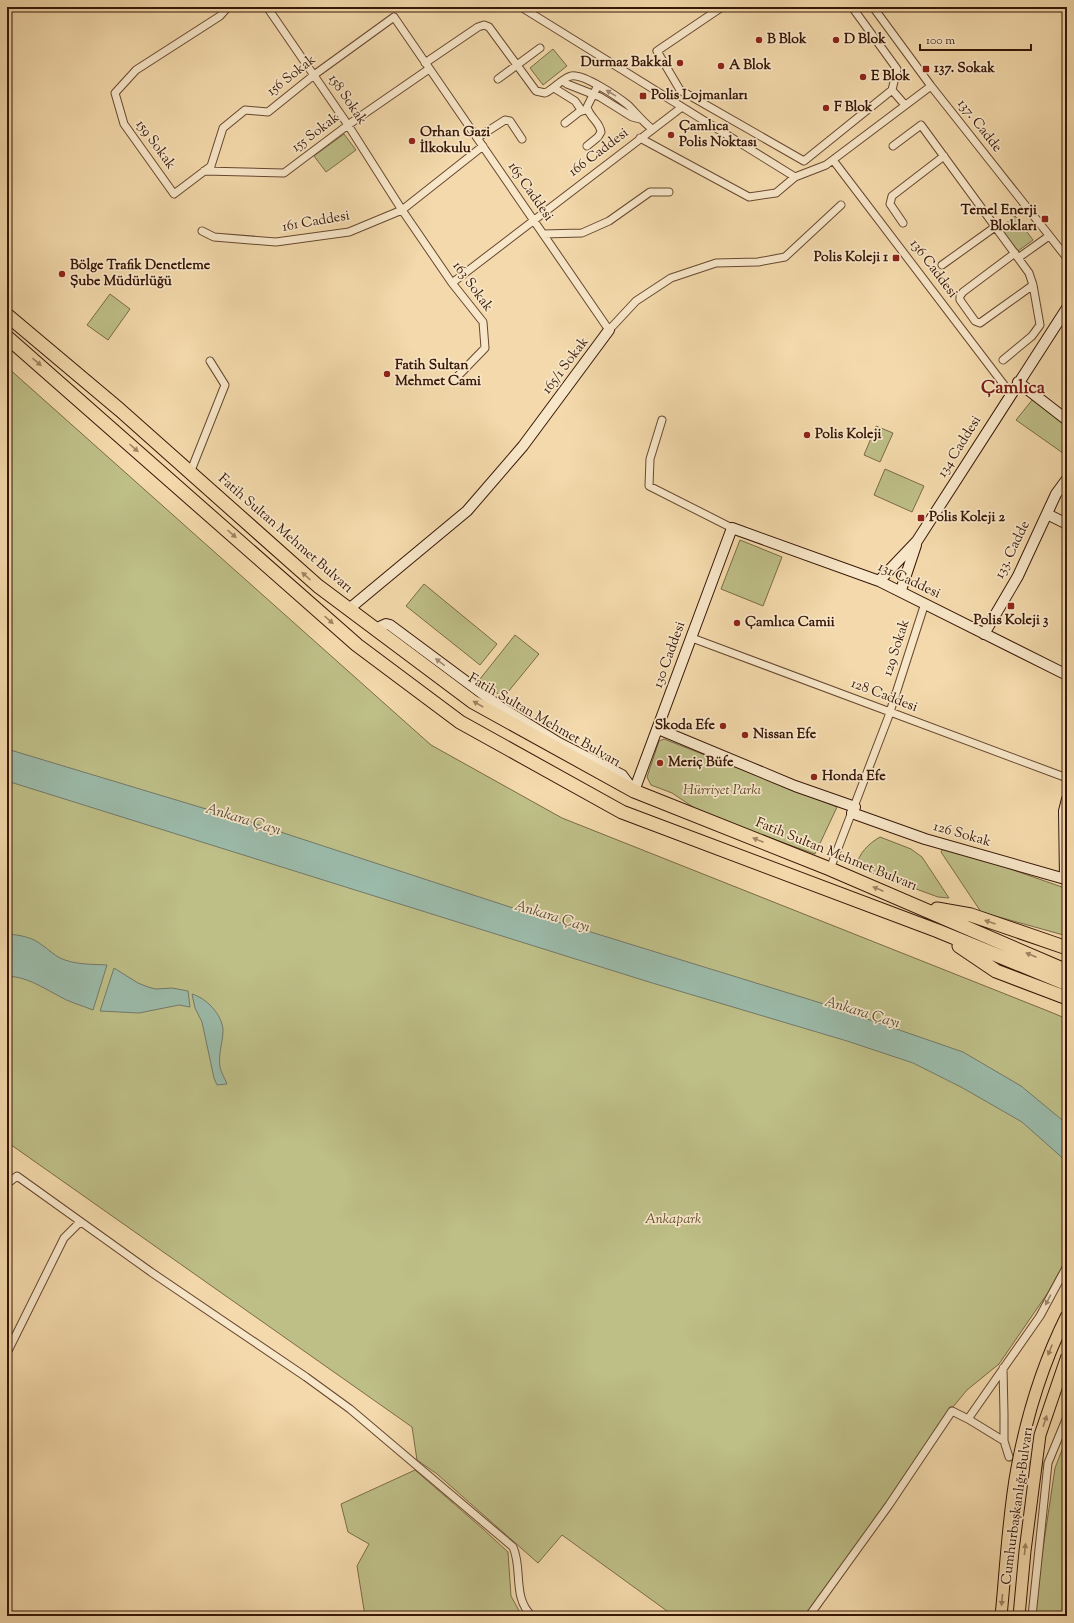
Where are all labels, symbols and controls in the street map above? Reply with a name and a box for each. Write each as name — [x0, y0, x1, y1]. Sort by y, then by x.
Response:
scale bar — [920, 26, 1031, 52]
place label: B Blok — [767, 30, 807, 50]
place label: D Blok — [844, 30, 886, 50]
text: 100 m — [926, 32, 955, 50]
marker: B Blok — [754, 35, 764, 45]
marker: D Blok — [831, 35, 841, 45]
street label: 156 Sokak — [263, 50, 321, 101]
place label: Durmaz Bakkal — [580, 53, 672, 73]
place label: A Blok — [729, 56, 771, 76]
marker: Durmaz Bakkal — [675, 58, 685, 68]
place label: 137. Sokak — [934, 59, 995, 79]
marker: A Blok — [716, 61, 726, 71]
marker: 137. Sokak — [921, 64, 931, 74]
place label: E Blok — [871, 67, 911, 87]
street label: 158 Sokak — [323, 71, 371, 130]
marker: E Blok — [858, 72, 868, 82]
place label: Polis Lojmanları — [651, 86, 748, 106]
one-way arrow — [605, 90, 617, 97]
marker: Polis Lojmanları — [638, 91, 648, 101]
street label: 137. Cadde — [952, 95, 1006, 157]
place label: F Blok — [834, 98, 873, 118]
marker: F Blok — [821, 103, 831, 113]
street label: 155 Sokak — [288, 108, 344, 158]
street label: 159 Sokak — [130, 116, 180, 174]
place label: Çamlıca Polis Noktası — [679, 117, 757, 153]
place label: Orhan Gazi İlkokulu — [420, 123, 490, 159]
street label: 166 Caddesi — [565, 124, 633, 182]
marker: Çamlıca Polis Noktası — [666, 130, 676, 140]
marker: Orhan Gazi İlkokulu — [407, 136, 417, 146]
street label: 165 Caddesi — [502, 158, 558, 226]
place label: Temel Enerji Blokları — [961, 201, 1037, 237]
street label: 161 Caddesi — [281, 206, 351, 238]
marker: Temel Enerji Blokları — [1040, 214, 1050, 224]
street label: 136 Caddesi — [904, 235, 962, 303]
place label: Polis Koleji 1 — [814, 248, 888, 268]
marker: Polis Koleji 1 — [891, 253, 901, 263]
place label: Bölge Trafik Denetleme Şube Müdürlüğü — [70, 256, 211, 292]
street label: 163 Sokak — [447, 258, 497, 317]
marker: Bölge Trafik Denetleme Şube Müdürlüğü — [57, 269, 67, 279]
street label: 165/1 Sokak — [538, 333, 594, 399]
place label: Fatih Sultan Mehmet Cami — [395, 356, 481, 392]
one-way arrow — [31, 358, 42, 367]
marker: Fatih Sultan Mehmet Cami — [382, 369, 392, 379]
district label: Çamlıca — [981, 376, 1046, 402]
street label: 134 Caddesi — [933, 412, 987, 482]
place label: Polis Koleji — [815, 425, 881, 445]
marker: Polis Koleji — [802, 430, 812, 440]
one-way arrow — [130, 443, 139, 452]
street label: Fatih Sultan Mehmet Bulvarı — [213, 470, 357, 598]
place label: Polis Koleji 2 — [929, 508, 1005, 528]
marker: Polis Koleji 2 — [916, 513, 926, 523]
street label: 133. Cadde — [990, 518, 1036, 582]
one-way arrow — [227, 529, 236, 538]
street label: 131 Caddesi — [874, 558, 944, 604]
one-way arrow — [301, 572, 311, 581]
marker: Polis Koleji 3 — [1006, 601, 1016, 611]
place label: Polis Koleji 3 — [973, 611, 1049, 631]
place label: Çamlıca Camii — [745, 613, 835, 633]
one-way arrow — [324, 616, 334, 625]
street label: 129 Sokak — [878, 617, 916, 679]
marker: Çamlıca Camii — [732, 618, 742, 628]
street label: 130 Caddesi — [649, 619, 691, 691]
one-way arrow — [435, 658, 446, 666]
street label: Fatih Sultan Mehmet Bulvarı — [464, 669, 624, 773]
street label: 128 Caddesi — [848, 674, 920, 718]
one-way arrow — [472, 701, 484, 708]
place label: Skoda Efe — [655, 716, 715, 736]
marker: Skoda Efe — [718, 721, 728, 731]
place label: Nissan Efe — [753, 725, 817, 745]
marker: Nissan Efe — [740, 730, 750, 740]
place label: Meriç Büfe — [668, 753, 734, 773]
marker: Meriç Büfe — [655, 758, 665, 768]
place label: Honda Efe — [822, 767, 886, 787]
marker: Honda Efe — [809, 772, 819, 782]
park label: Hürriyet Parkı — [683, 781, 761, 801]
water label: Ankara Çayı — [203, 799, 284, 842]
street label: Fatih Sultan Mehmet Bulvarı — [752, 813, 920, 897]
street label: 126 Sokak — [931, 817, 993, 853]
one-way arrow — [751, 837, 763, 843]
one-way arrow — [871, 886, 883, 892]
water label: Ankara Çayı — [512, 896, 593, 939]
one-way arrow — [984, 919, 996, 925]
one-way arrow — [1026, 952, 1037, 958]
water label: Ankara Çayı — [822, 992, 903, 1035]
park label: Ankapark — [645, 1210, 702, 1230]
one-way arrow — [1044, 1294, 1051, 1306]
one-way arrow — [1047, 1344, 1053, 1356]
one-way arrow — [1042, 1415, 1048, 1427]
street label: Cumhurbaşkanlığı Bulvarı — [997, 1426, 1039, 1586]
one-way arrow — [1022, 1543, 1028, 1555]
one-way arrow — [999, 1594, 1006, 1606]

